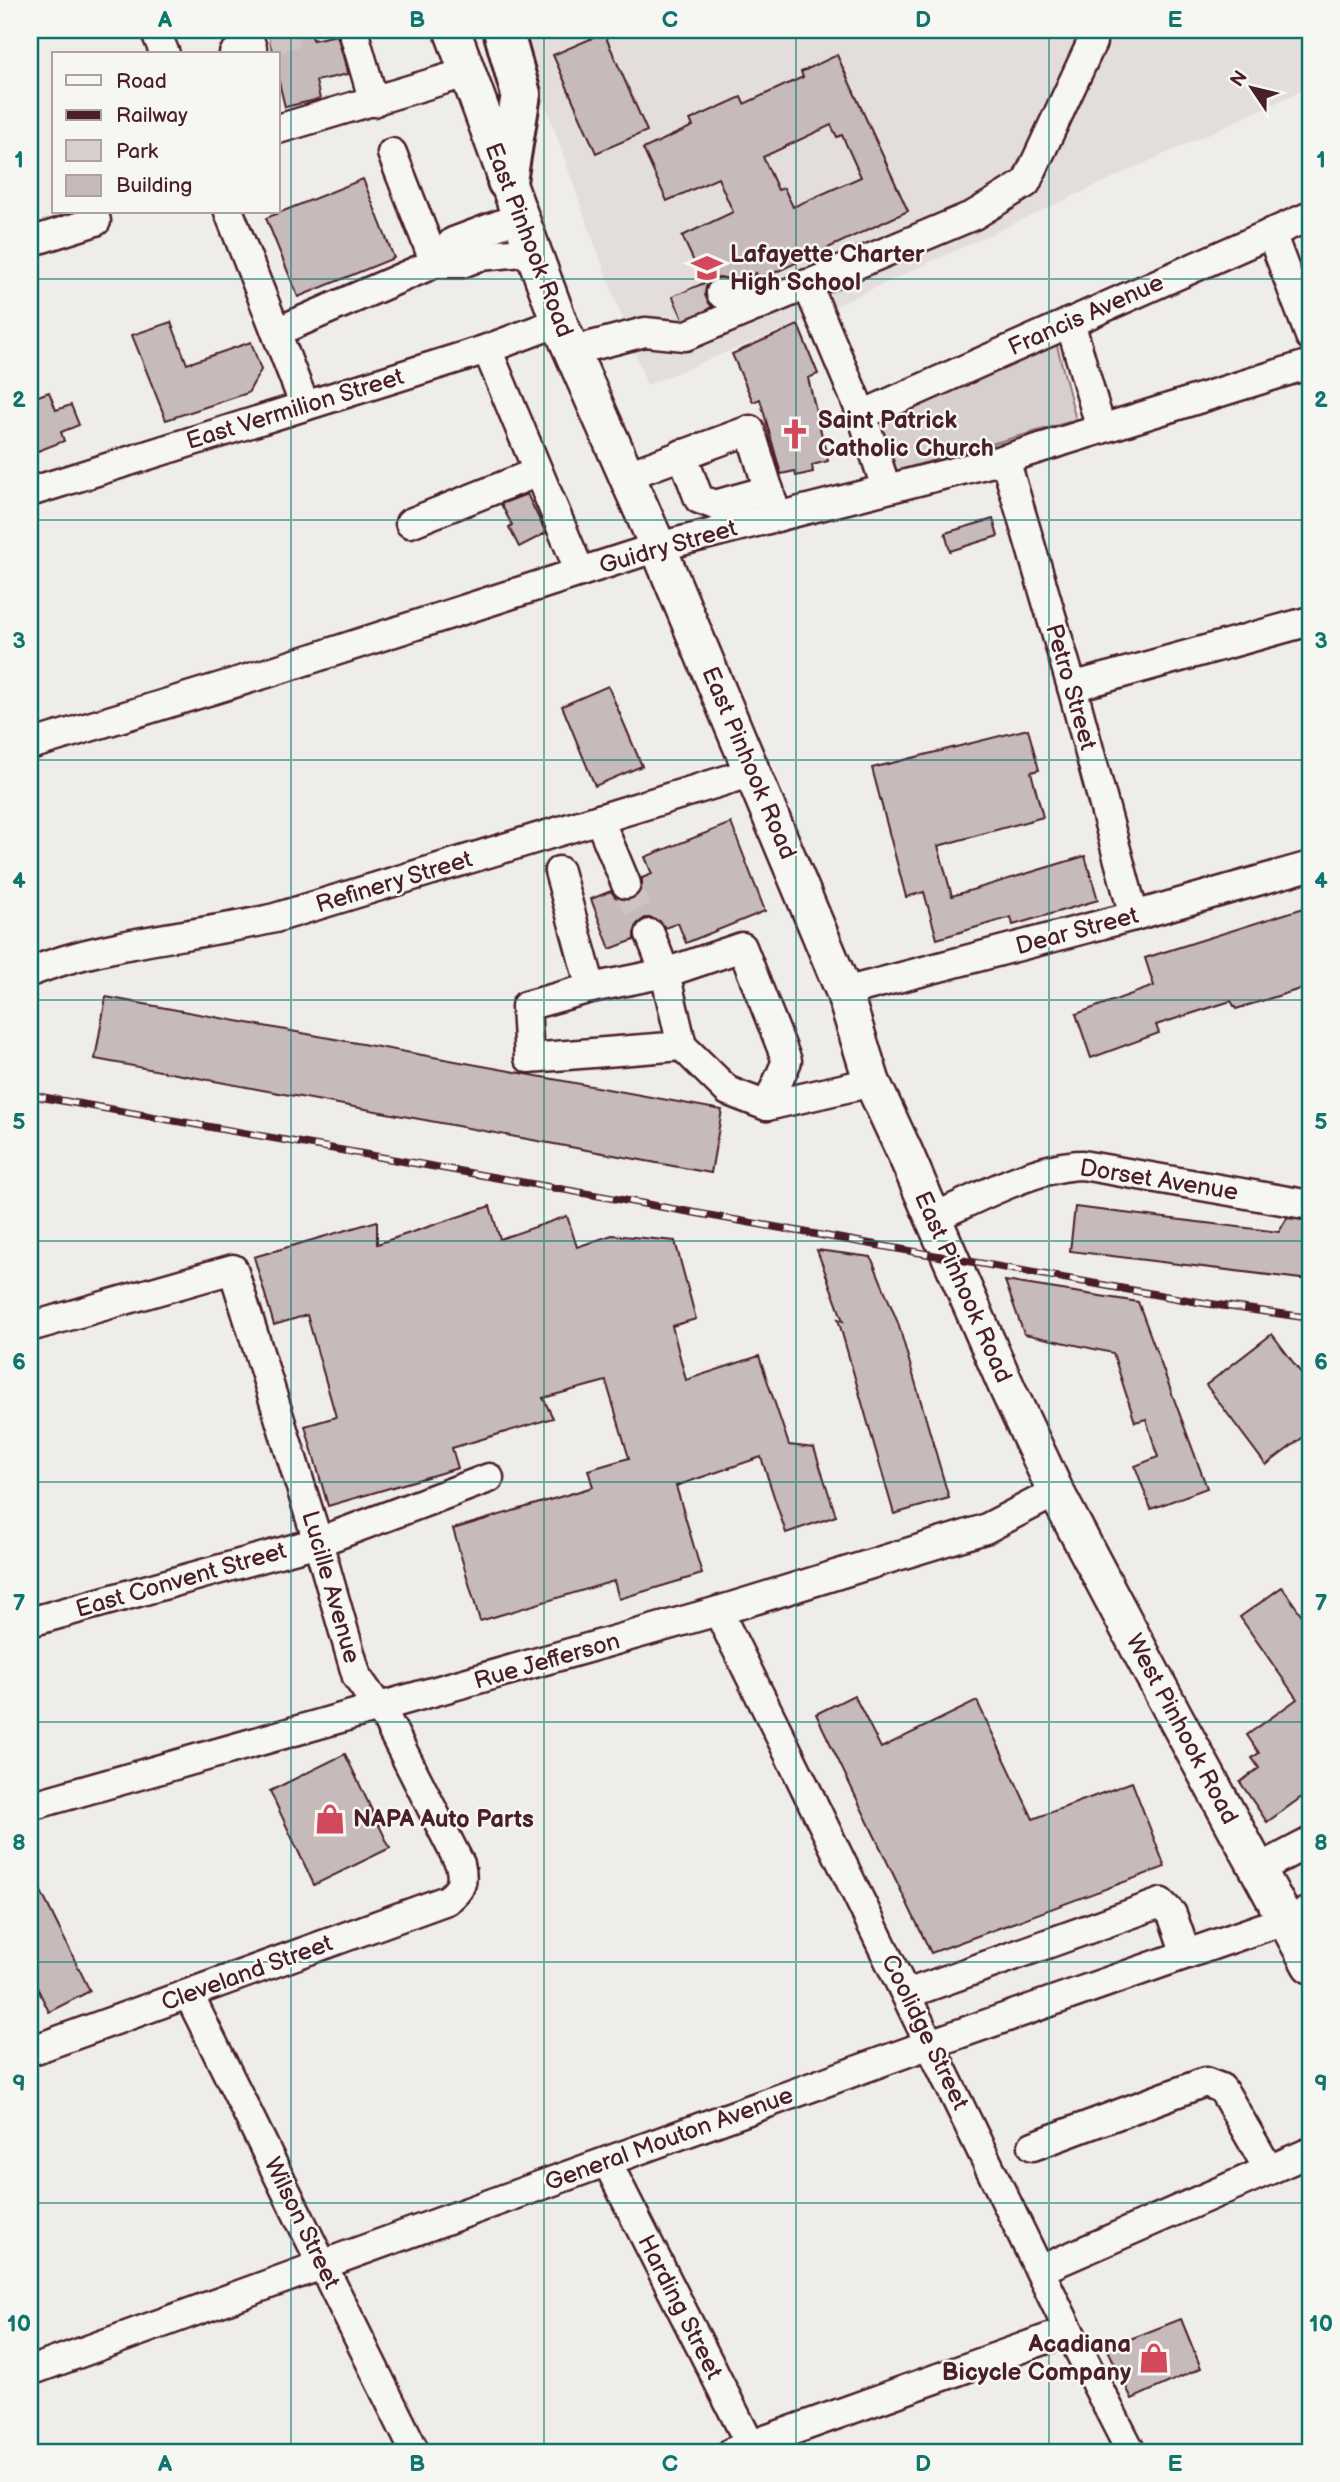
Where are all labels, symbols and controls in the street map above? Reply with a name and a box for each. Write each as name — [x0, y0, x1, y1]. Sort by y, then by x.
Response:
text: A — [157, 6, 173, 34]
text: B — [409, 6, 425, 34]
text: C — [662, 6, 678, 34]
text: D — [915, 6, 931, 34]
text: E — [1168, 6, 1183, 34]
legend — [52, 52, 280, 214]
north arrow — [1218, 52, 1288, 122]
text: N — [1226, 67, 1253, 92]
text: Road — [116, 69, 167, 94]
text: Railway — [116, 103, 188, 128]
text: Park — [116, 139, 159, 164]
street label: East Pinhook Road — [479, 139, 579, 341]
text: 1 — [14, 146, 24, 174]
text: 1 — [1316, 146, 1326, 174]
text: Building — [116, 173, 192, 198]
place label: Lafayette Charter High School — [730, 240, 925, 297]
school or university icon: Lafayette Charter High School — [690, 251, 724, 285]
street label: Francis Avenue — [1004, 268, 1168, 362]
street label: East Vermilion Street — [183, 362, 408, 456]
text: 2 — [12, 386, 26, 414]
text: 2 — [1314, 386, 1328, 414]
place label: Saint Patrick Catholic Church — [818, 406, 994, 463]
church icon: Saint Patrick Catholic Church — [778, 417, 812, 451]
street label: Guidry Street — [596, 513, 741, 580]
street label: Petro Street — [1039, 621, 1103, 754]
text: 3 — [12, 627, 26, 655]
text: 3 — [1314, 627, 1328, 655]
street label: East Pinhook Road — [695, 662, 803, 864]
street label: Refinery Street — [312, 844, 476, 920]
text: 4 — [12, 867, 26, 895]
text: 4 — [1314, 867, 1328, 895]
street label: Dear Street — [1013, 901, 1142, 961]
text: 5 — [12, 1108, 26, 1136]
text: 5 — [1314, 1108, 1328, 1136]
street label: Dorset Avenue — [1078, 1153, 1240, 1207]
street label: East Pinhook Road — [908, 1187, 1018, 1387]
text: 6 — [12, 1348, 26, 1376]
text: 6 — [1314, 1348, 1328, 1376]
street label: Lucille Avenue — [295, 1507, 367, 1667]
street label: East Convent Street — [72, 1536, 290, 1624]
text: 7 — [13, 1589, 26, 1617]
text: 7 — [1315, 1589, 1328, 1617]
street label: Rue Jefferson — [471, 1626, 623, 1696]
street label: West Pinhook Road — [1120, 1629, 1244, 1829]
shop icon: NAPA Auto Parts — [313, 1802, 347, 1836]
place label: NAPA Auto Parts — [353, 1805, 534, 1834]
text: 8 — [12, 1829, 26, 1857]
text: 8 — [1314, 1829, 1328, 1857]
street label: Cleveland Street — [158, 1928, 337, 2017]
street label: Coolidge Street — [875, 1950, 975, 2115]
text: 9 — [12, 2070, 26, 2098]
text: 9 — [1314, 2070, 1328, 2098]
street label: General Mouton Avenue — [541, 2081, 797, 2197]
street label: Wilson Street — [258, 2153, 347, 2294]
street label: Harding Street — [631, 2230, 729, 2385]
text: 10 — [7, 2310, 31, 2338]
text: 10 — [1309, 2310, 1333, 2338]
place label: Acadiana Bicycle Company — [942, 2330, 1131, 2387]
shop icon: Acadiana Bicycle Company — [1137, 2341, 1171, 2375]
text: A — [157, 2450, 173, 2478]
text: B — [409, 2450, 425, 2478]
text: C — [662, 2450, 678, 2478]
text: D — [915, 2450, 931, 2478]
text: E — [1168, 2450, 1183, 2478]

